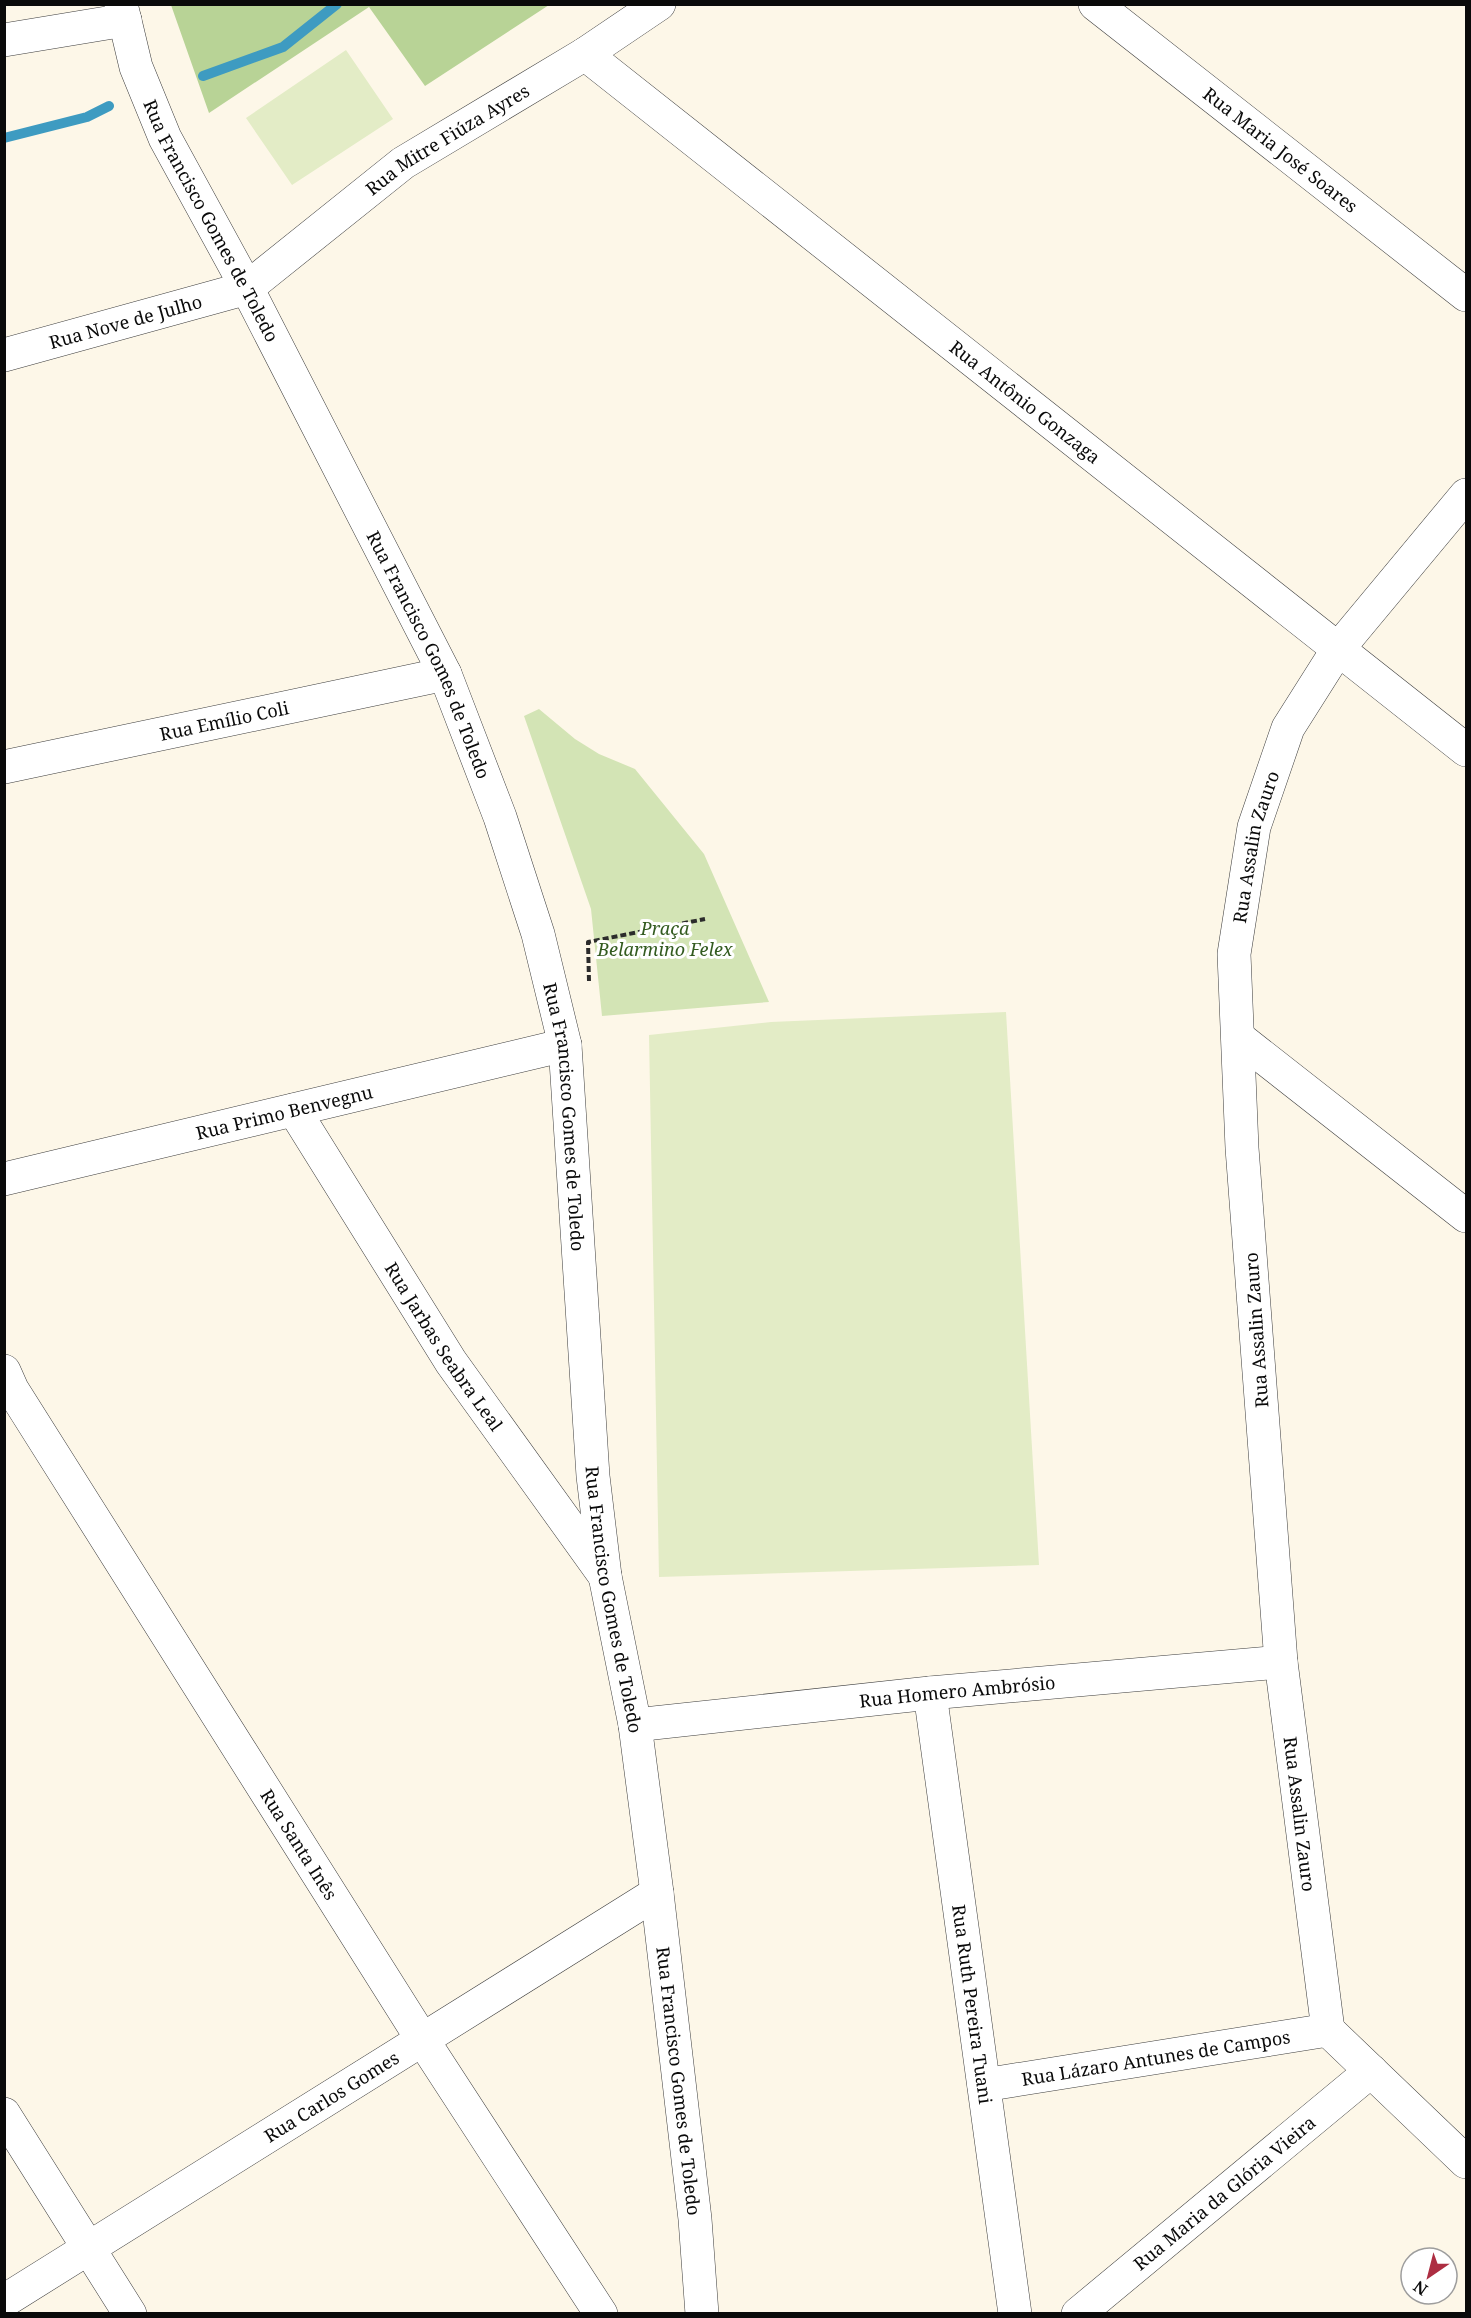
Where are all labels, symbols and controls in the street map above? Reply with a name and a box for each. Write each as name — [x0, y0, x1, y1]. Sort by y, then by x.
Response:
street label: Rua Mitre Fiúza Ayres — [360, 78, 534, 200]
street label: Rua Maria José Soares — [1199, 82, 1363, 218]
street label: Rua Francisco Gomes de Toledo — [138, 96, 285, 346]
street label: Rua Nove de Julho — [46, 289, 205, 354]
street label: Rua Antônio Gonzaga — [945, 335, 1105, 469]
street label: Rua Francisco Gomes de Toledo — [362, 527, 496, 782]
street label: Rua Emílio Coli — [157, 695, 291, 746]
street label: Rua Assalin Zauro — [1227, 768, 1284, 925]
park label: Praça Belarmino Felex — [596, 916, 734, 961]
street label: Rua Francisco Gomes de Toledo — [538, 980, 590, 1252]
street label: Rua Primo Benvegnu — [193, 1079, 376, 1145]
street label: Rua Assalin Zauro — [1239, 1251, 1273, 1409]
street label: Rua Jarbas Seabra Leal — [380, 1258, 509, 1436]
street label: Rua Francisco Gomes de Toledo — [580, 1465, 648, 1734]
street label: Rua Homero Ambrósio — [858, 1670, 1056, 1713]
street label: Rua Assalin Zauro — [1279, 1735, 1321, 1893]
street label: Rua Santa Inês — [255, 1784, 343, 1904]
street label: Rua Ruth Pereira Tuani — [947, 1903, 998, 2106]
street label: Rua Francisco Gomes de Toledo — [651, 1945, 706, 2217]
street label: Rua Lázaro Antunes de Campos — [1020, 2024, 1292, 2091]
street label: Rua Carlos Gomes — [259, 2045, 403, 2148]
street label: Rua Maria da Glória Vieira — [1128, 2110, 1320, 2275]
north arrow — [1399, 2246, 1459, 2306]
text: N — [1409, 2275, 1432, 2301]

